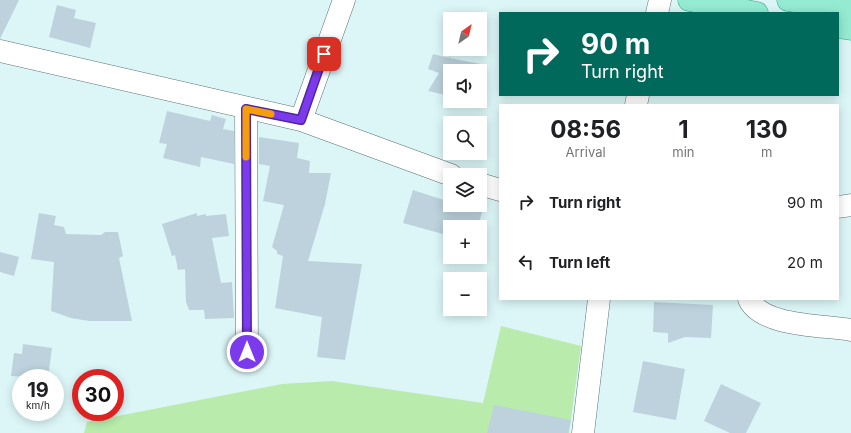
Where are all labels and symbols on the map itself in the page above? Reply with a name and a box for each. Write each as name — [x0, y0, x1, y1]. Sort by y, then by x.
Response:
north arrow — [443, 12, 487, 56]
pin — [307, 37, 341, 71]
position arrow — [226, 331, 268, 373]
speed limit sign: 30 — [72, 369, 124, 421]

